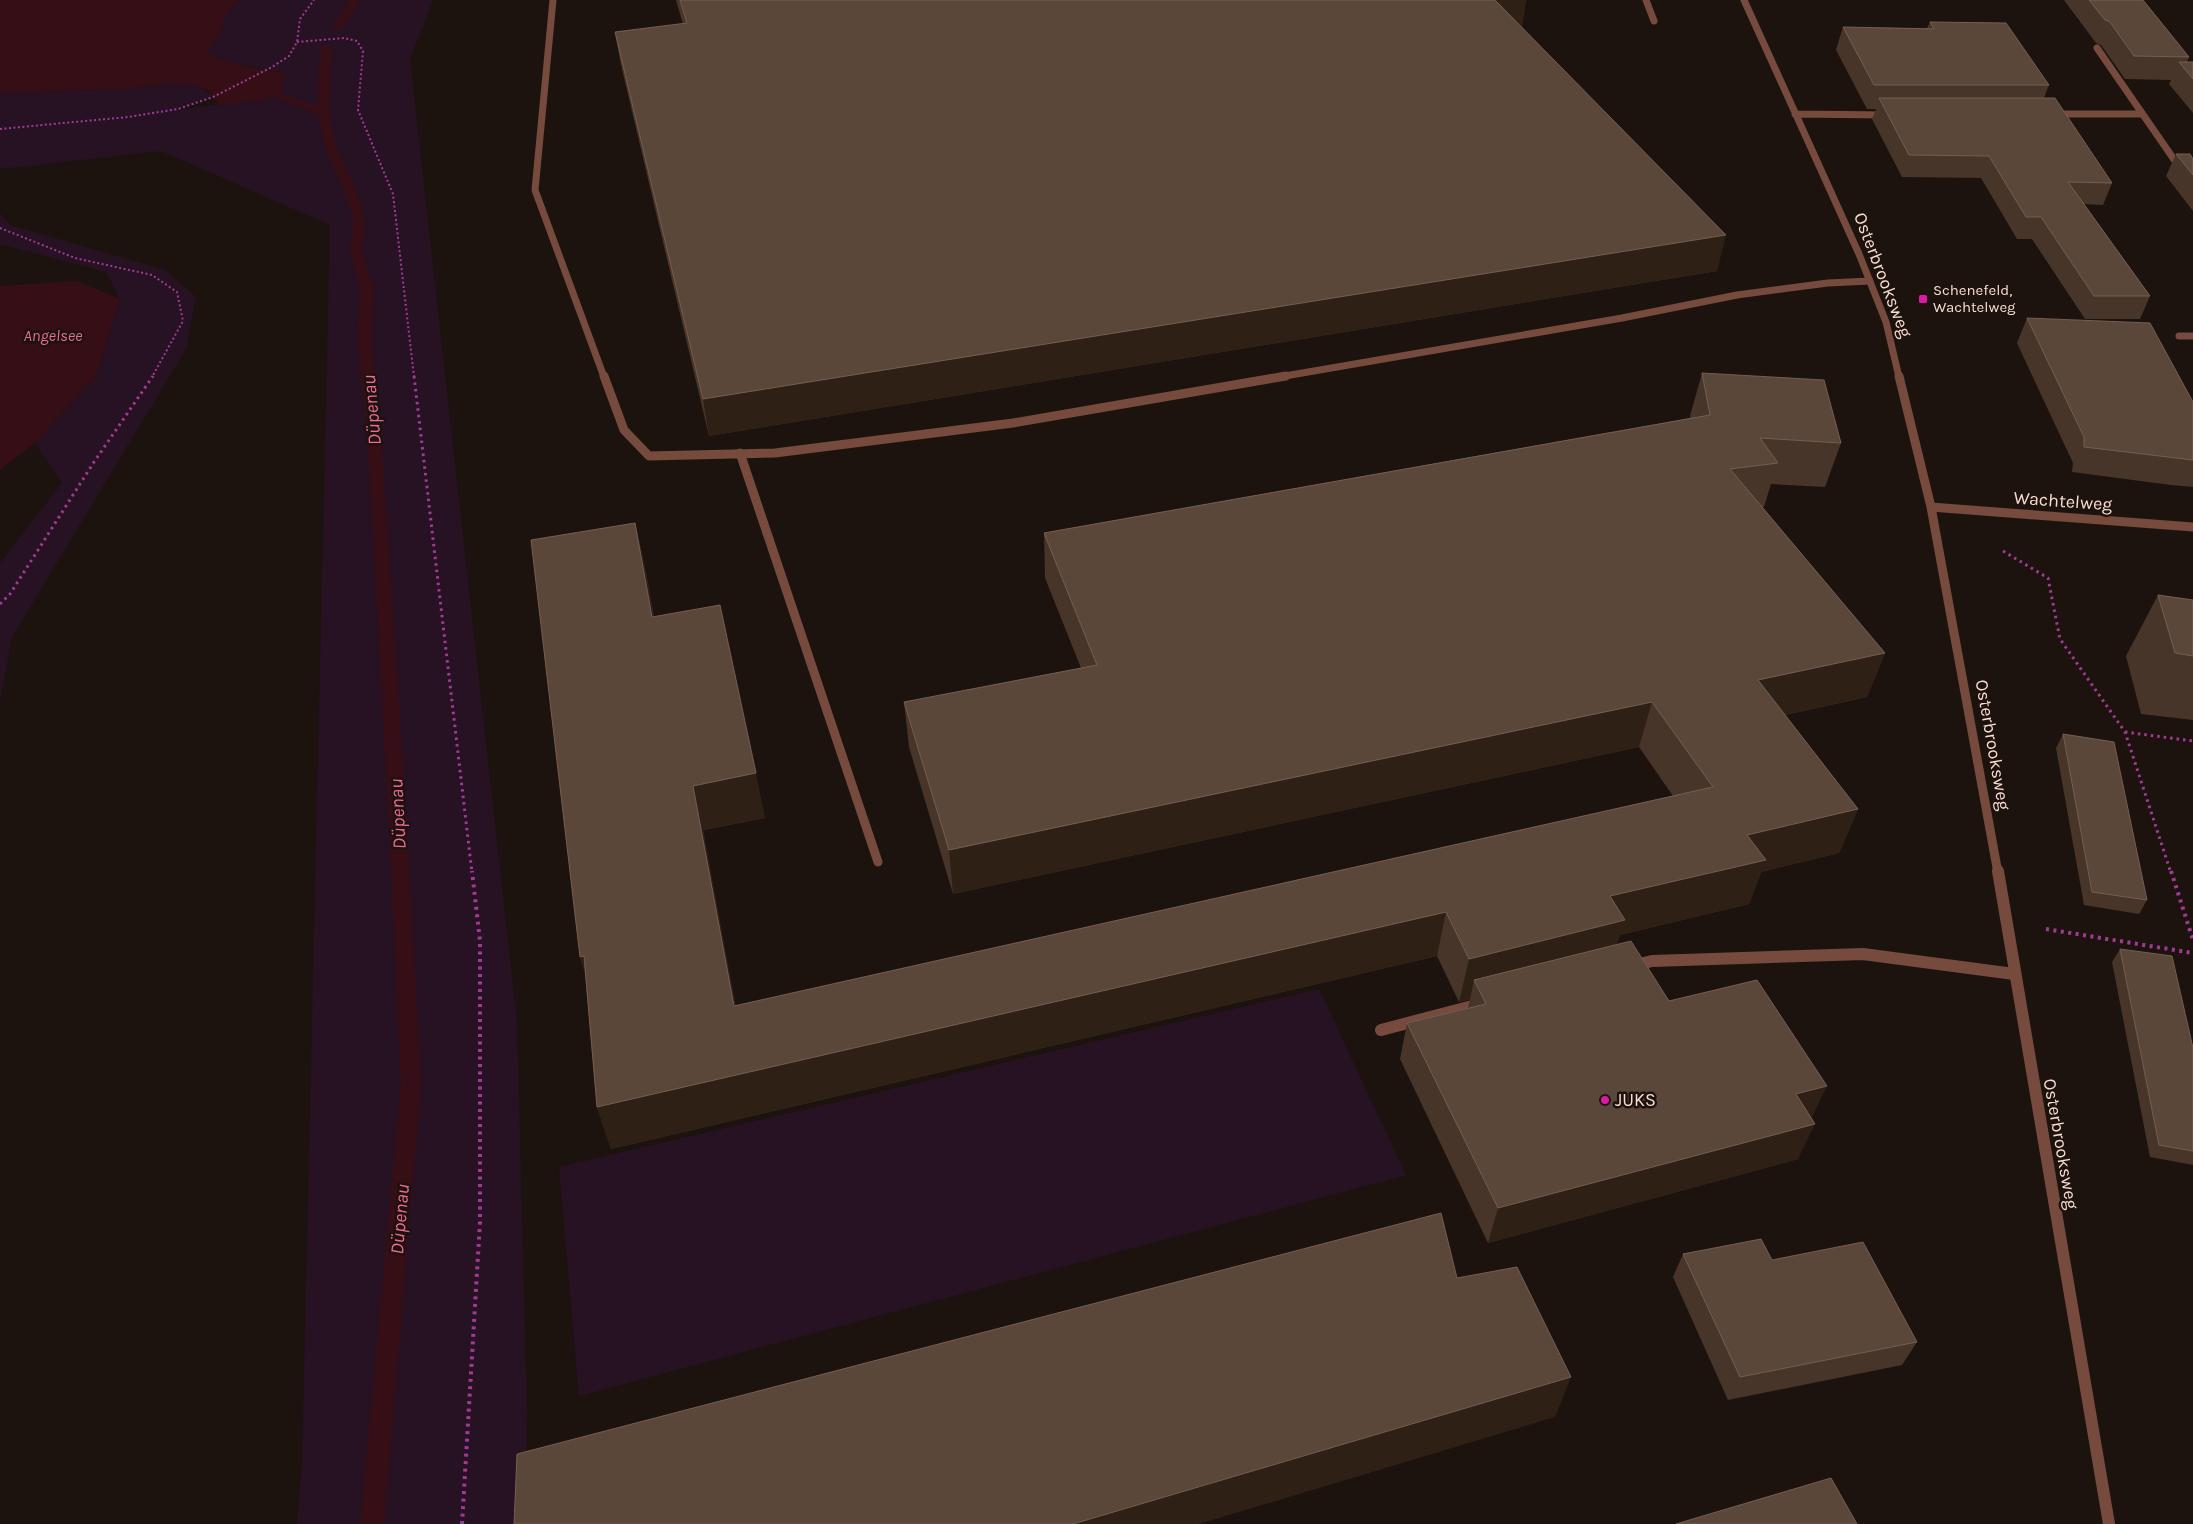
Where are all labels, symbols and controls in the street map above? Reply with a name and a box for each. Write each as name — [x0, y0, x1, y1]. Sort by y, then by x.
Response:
street label: Osterbrooksweg — [1849, 209, 1917, 341]
place label: Schenefeld, Wachtelweg — [1933, 281, 2016, 316]
marker: Schenefeld, Wachtelweg — [1917, 293, 1929, 305]
water label: Angelsee — [24, 326, 83, 345]
water label: Düpenau — [358, 374, 386, 446]
street label: Wachtelweg — [2013, 487, 2113, 515]
street label: Osterbrooksweg — [1971, 678, 2015, 812]
water label: Düpenau — [385, 778, 411, 850]
street label: Osterbrooksweg — [2039, 1077, 2083, 1211]
place label: JUKS — [1615, 1089, 1656, 1111]
marker: JUKS — [1599, 1094, 1611, 1106]
water label: Düpenau — [386, 1183, 414, 1255]

